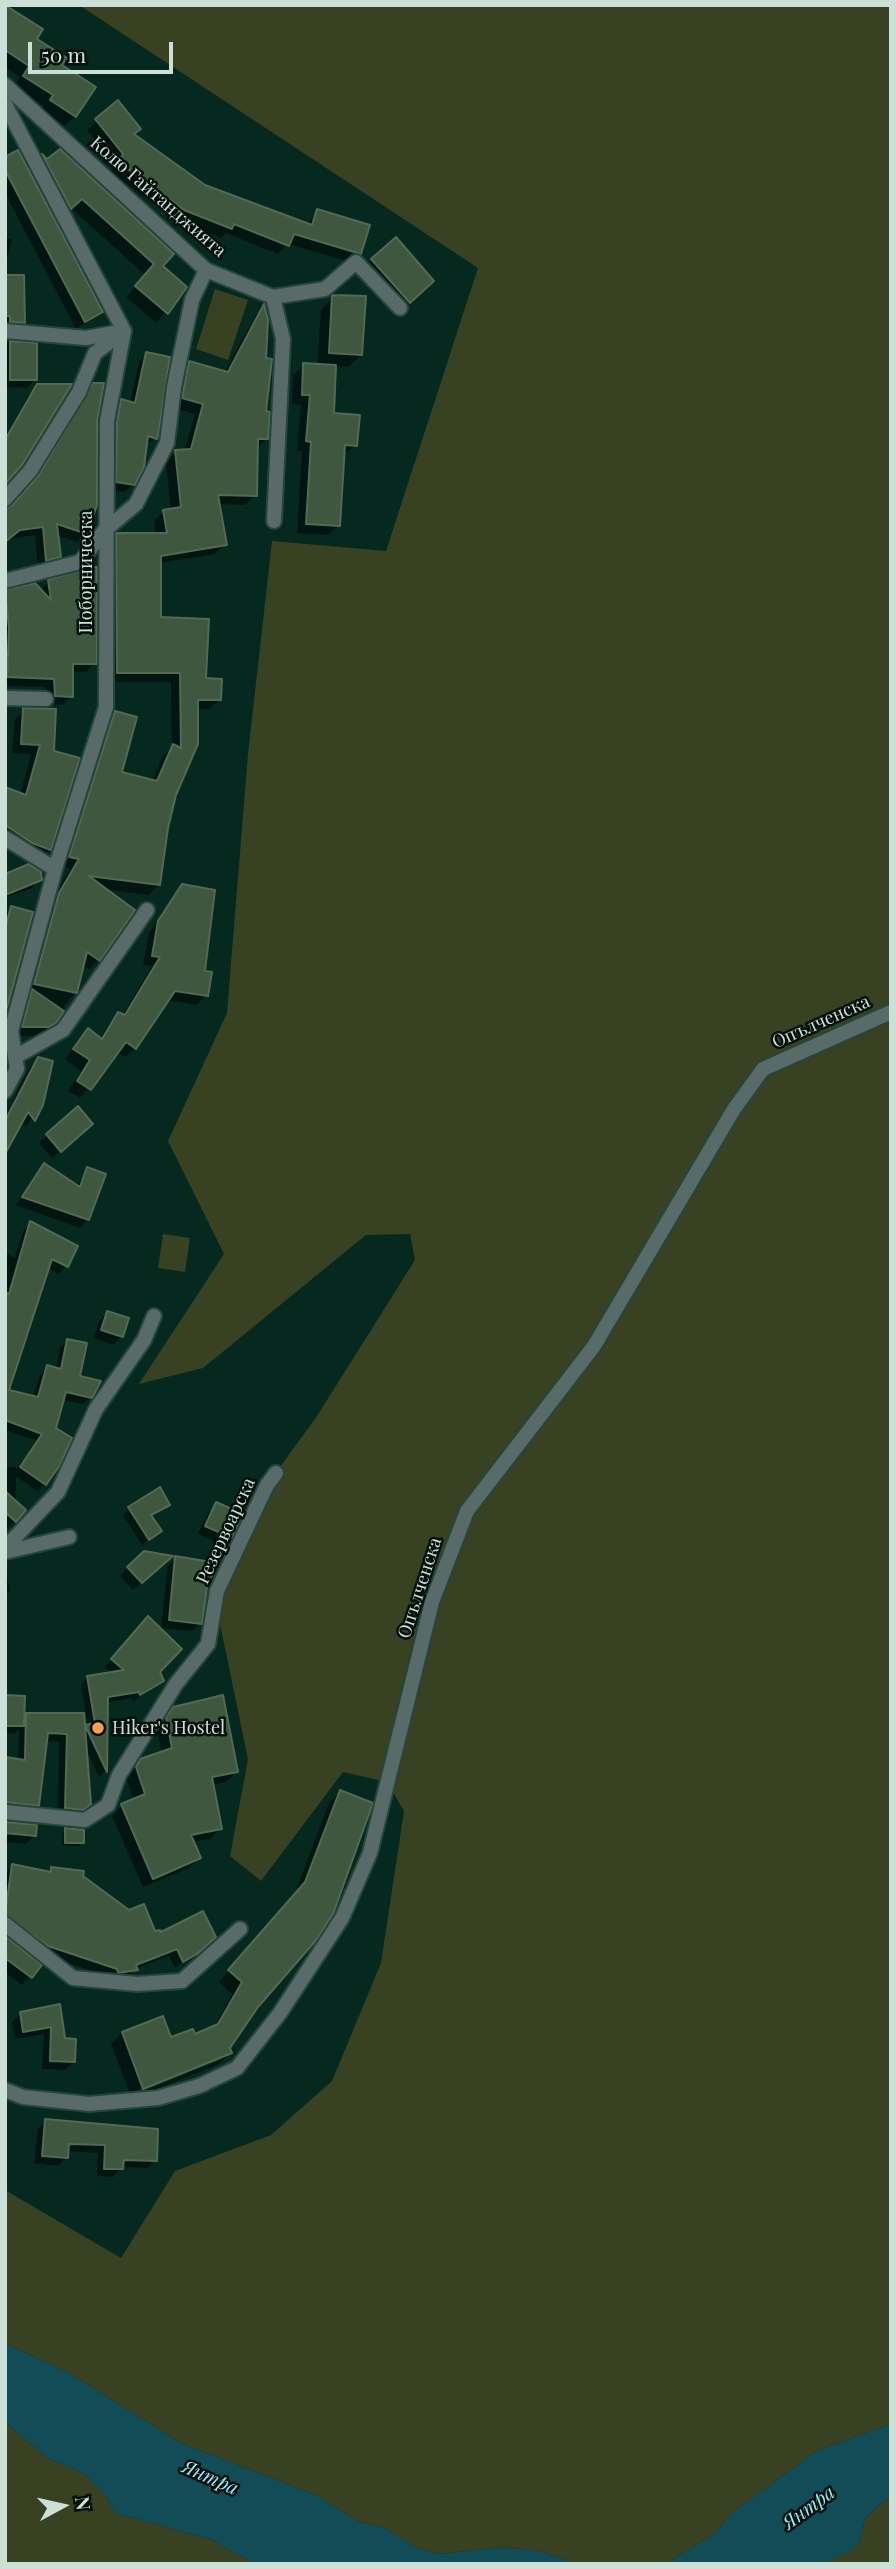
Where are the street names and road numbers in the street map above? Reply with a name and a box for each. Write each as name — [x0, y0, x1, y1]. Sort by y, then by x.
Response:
street label: Колю Гайтанджията — [86, 132, 230, 262]
street label: Поборническа — [75, 510, 97, 634]
street label: Опълченска — [769, 991, 873, 1053]
street label: Резервоарска — [192, 1475, 260, 1587]
street label: Опълченска — [394, 1535, 446, 1641]

